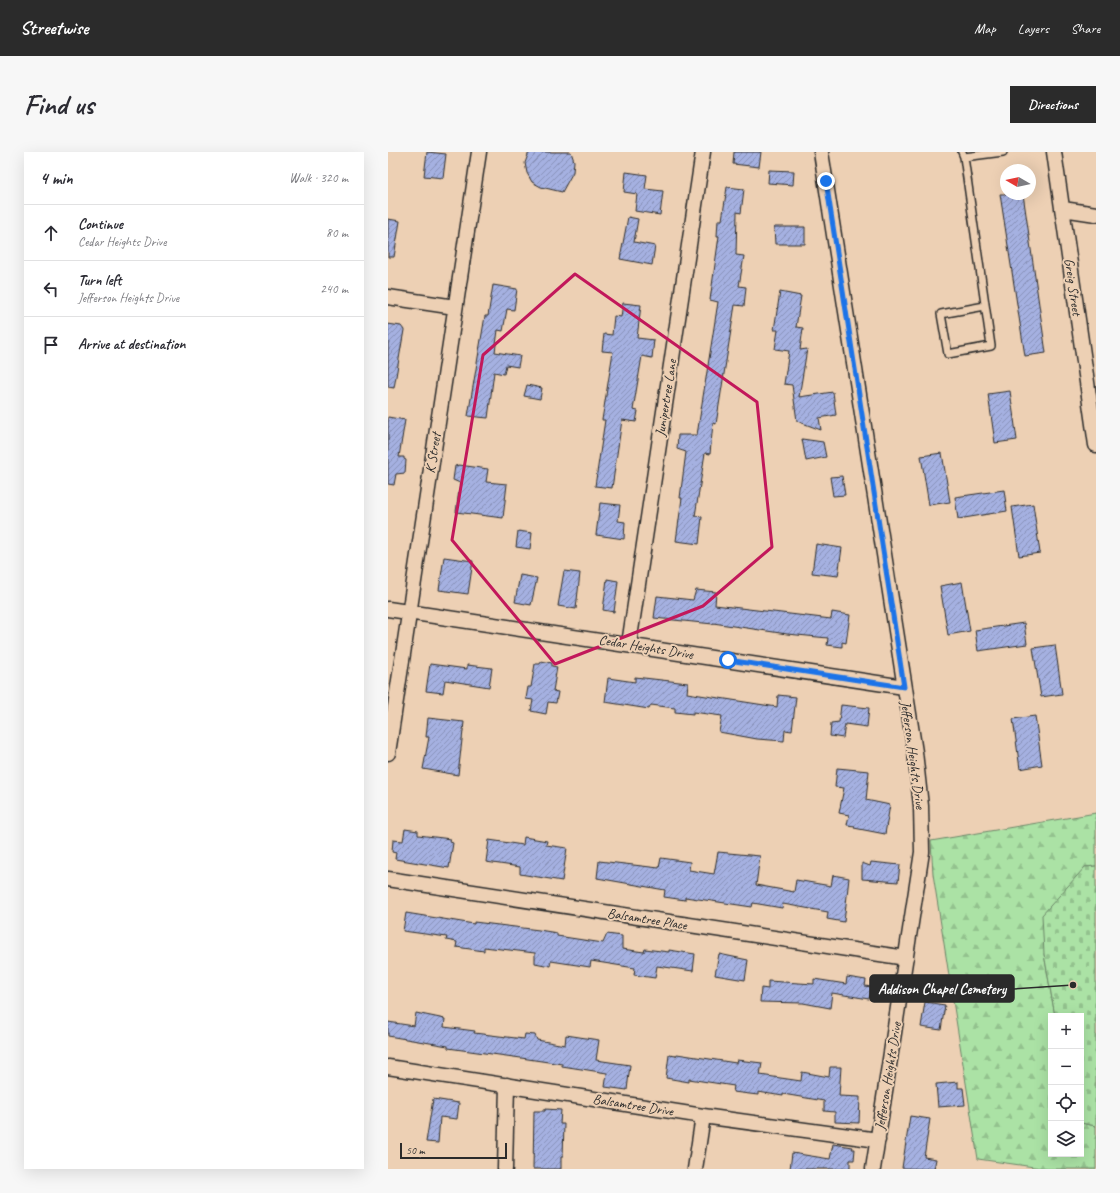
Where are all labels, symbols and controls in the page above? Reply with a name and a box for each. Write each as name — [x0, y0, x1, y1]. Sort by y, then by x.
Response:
text: Streetwise — [20, 16, 88, 40]
text: Map — [974, 20, 996, 37]
text: Layers — [1018, 20, 1049, 37]
text: Share — [1071, 20, 1100, 37]
button: Directions — [1010, 86, 1096, 123]
text: Find us — [24, 87, 94, 122]
north arrow — [1000, 164, 1036, 200]
text: 4 min — [40, 168, 73, 189]
text: Walk · 320 m — [289, 170, 348, 186]
route end — [817, 172, 835, 190]
text: Continue — [78, 215, 123, 234]
icon: ahead — [40, 222, 62, 244]
text: 80 m — [326, 225, 348, 241]
text: Cedar Heights Drive — [78, 234, 166, 250]
street label: Greig Street — [1061, 257, 1086, 318]
text: Turn left — [78, 271, 121, 290]
icon: left — [40, 278, 62, 300]
text: 240 m — [320, 281, 348, 297]
text: Jefferson Heights Drive — [78, 290, 179, 306]
icon: arrive — [40, 334, 62, 356]
text: Arrive at destination — [78, 335, 185, 354]
street label: Junipertree Lane — [651, 357, 681, 439]
street label: K Street — [421, 429, 445, 474]
street label: Cedar Heights Drive — [598, 631, 696, 663]
route start — [719, 651, 737, 669]
street label: Jefferson Heights Drive — [897, 699, 929, 811]
street label: Balsamtree Place — [606, 904, 689, 934]
callout: Addison Chapel Cemetery — [870, 975, 1014, 1002]
text: Addison Chapel Cemetery — [878, 980, 1008, 999]
map controls — [1048, 1013, 1084, 1157]
button: + — [1048, 1013, 1084, 1049]
street label: Jefferson Heights Drive — [871, 1020, 905, 1132]
button: − — [1048, 1049, 1084, 1085]
button: locate — [1048, 1085, 1084, 1121]
street label: Balsamtree Drive — [592, 1090, 676, 1120]
button: layers — [1048, 1121, 1084, 1157]
scale bar — [400, 1141, 507, 1160]
text: 50 m — [406, 1143, 425, 1157]

